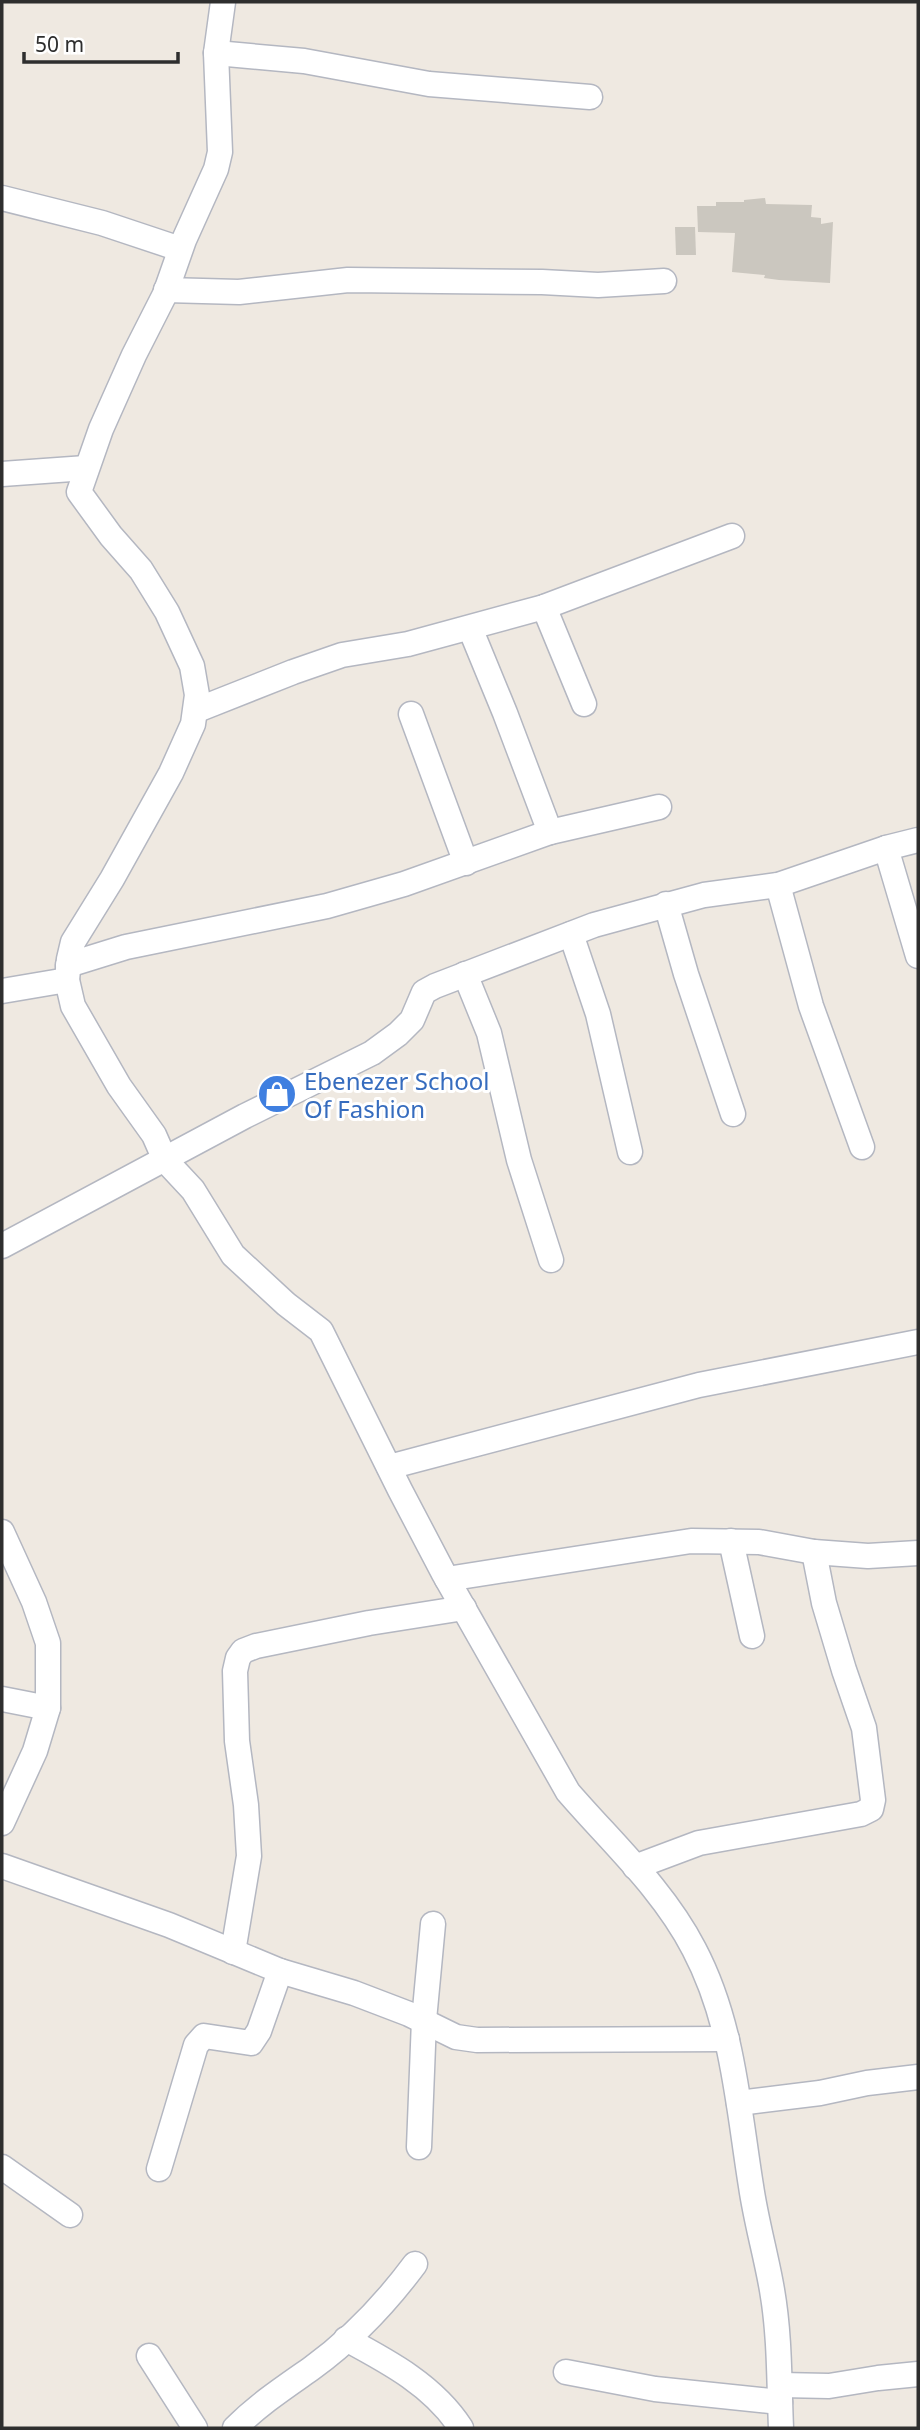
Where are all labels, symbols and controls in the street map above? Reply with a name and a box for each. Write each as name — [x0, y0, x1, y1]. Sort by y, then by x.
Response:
scale bar — [24, 21, 178, 65]
text: 50 m — [35, 30, 84, 58]
place label: Ebenezer School Of Fashion — [304, 1064, 490, 1125]
shop icon: Ebenezer School Of Fashion — [256, 1073, 298, 1115]

